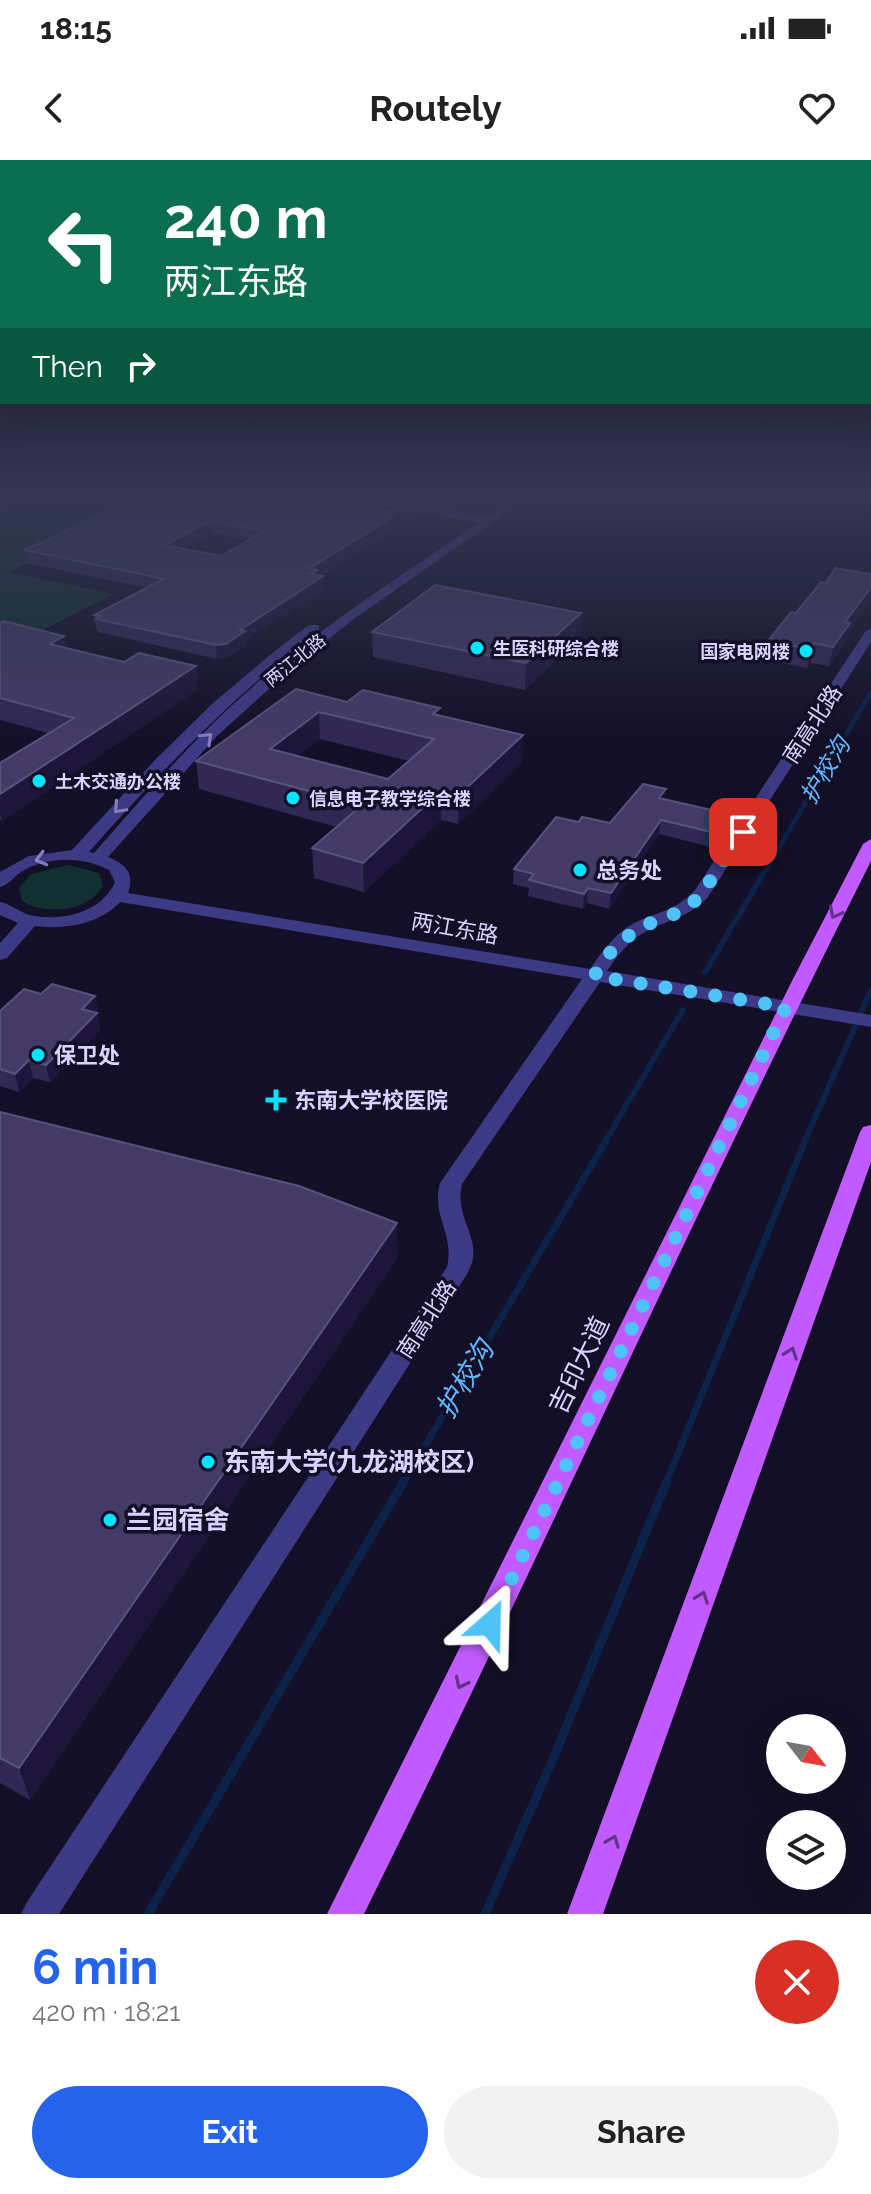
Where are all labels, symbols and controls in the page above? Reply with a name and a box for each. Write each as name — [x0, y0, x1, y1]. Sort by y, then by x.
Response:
text: 18:15 — [40, 11, 112, 46]
icon: back — [32, 86, 76, 130]
icon: heart — [795, 86, 839, 130]
text: Routely — [369, 87, 502, 129]
text: 240 m — [164, 185, 328, 251]
icon: left — [32, 192, 136, 296]
text: 两江东路 — [164, 260, 308, 302]
icon: right — [119, 344, 163, 388]
text: Then — [32, 349, 103, 384]
street label: 两江北路 — [260, 629, 330, 691]
place label: 生医科研综合楼 — [493, 638, 619, 659]
marker: 生医科研综合楼 — [468, 639, 486, 657]
place label: 国家电网楼 — [700, 641, 790, 662]
marker: 国家电网楼 — [797, 642, 815, 660]
street label: 南高北路 — [777, 680, 847, 768]
water label: 护校沟 — [794, 729, 858, 808]
one-way arrow — [198, 733, 212, 748]
place label: 土木交通办公楼 — [55, 771, 181, 792]
marker: 土木交通办公楼 — [30, 772, 48, 790]
place label: 信息电子教学综合楼 — [309, 788, 471, 809]
marker: 信息电子教学综合楼 — [284, 789, 302, 807]
pin — [709, 798, 777, 866]
one-way arrow — [114, 799, 129, 814]
icon: arrive — [721, 810, 765, 854]
one-way arrow — [34, 850, 48, 867]
place label: 总务处 — [596, 857, 662, 883]
marker: 总务处 — [571, 861, 589, 879]
one-way arrow — [829, 905, 844, 919]
street label: 两江东路 — [409, 908, 501, 948]
place label: 保卫处 — [54, 1042, 120, 1068]
marker: 保卫处 — [29, 1046, 47, 1064]
place label: 东南大学校医院 — [294, 1087, 448, 1113]
marker: 东南大学校医院 — [265, 1089, 287, 1111]
street label: 南高北路 — [391, 1275, 461, 1363]
street label: 吉印大道 — [543, 1312, 615, 1418]
water label: 护校沟 — [429, 1332, 502, 1424]
one-way arrow — [781, 1346, 798, 1360]
place label: 东南大学(九龙湖校区) — [224, 1447, 474, 1477]
marker: 东南大学(九龙湖校区) — [199, 1453, 217, 1471]
place label: 兰园宿舍 — [126, 1505, 230, 1535]
marker: 兰园宿舍 — [101, 1511, 119, 1529]
position arrow — [448, 1582, 532, 1666]
one-way arrow — [692, 1591, 709, 1605]
one-way arrow — [455, 1675, 471, 1689]
north arrow — [766, 1714, 846, 1794]
map controls — [766, 1714, 846, 1890]
button: layers — [766, 1810, 846, 1890]
one-way arrow — [603, 1835, 620, 1849]
text: 6 min — [32, 1939, 159, 1995]
button: close — [755, 1940, 839, 2024]
text: 420 m · 18:21 — [32, 1997, 180, 2027]
button: Exit — [32, 2086, 428, 2178]
button: Share — [444, 2086, 839, 2178]

